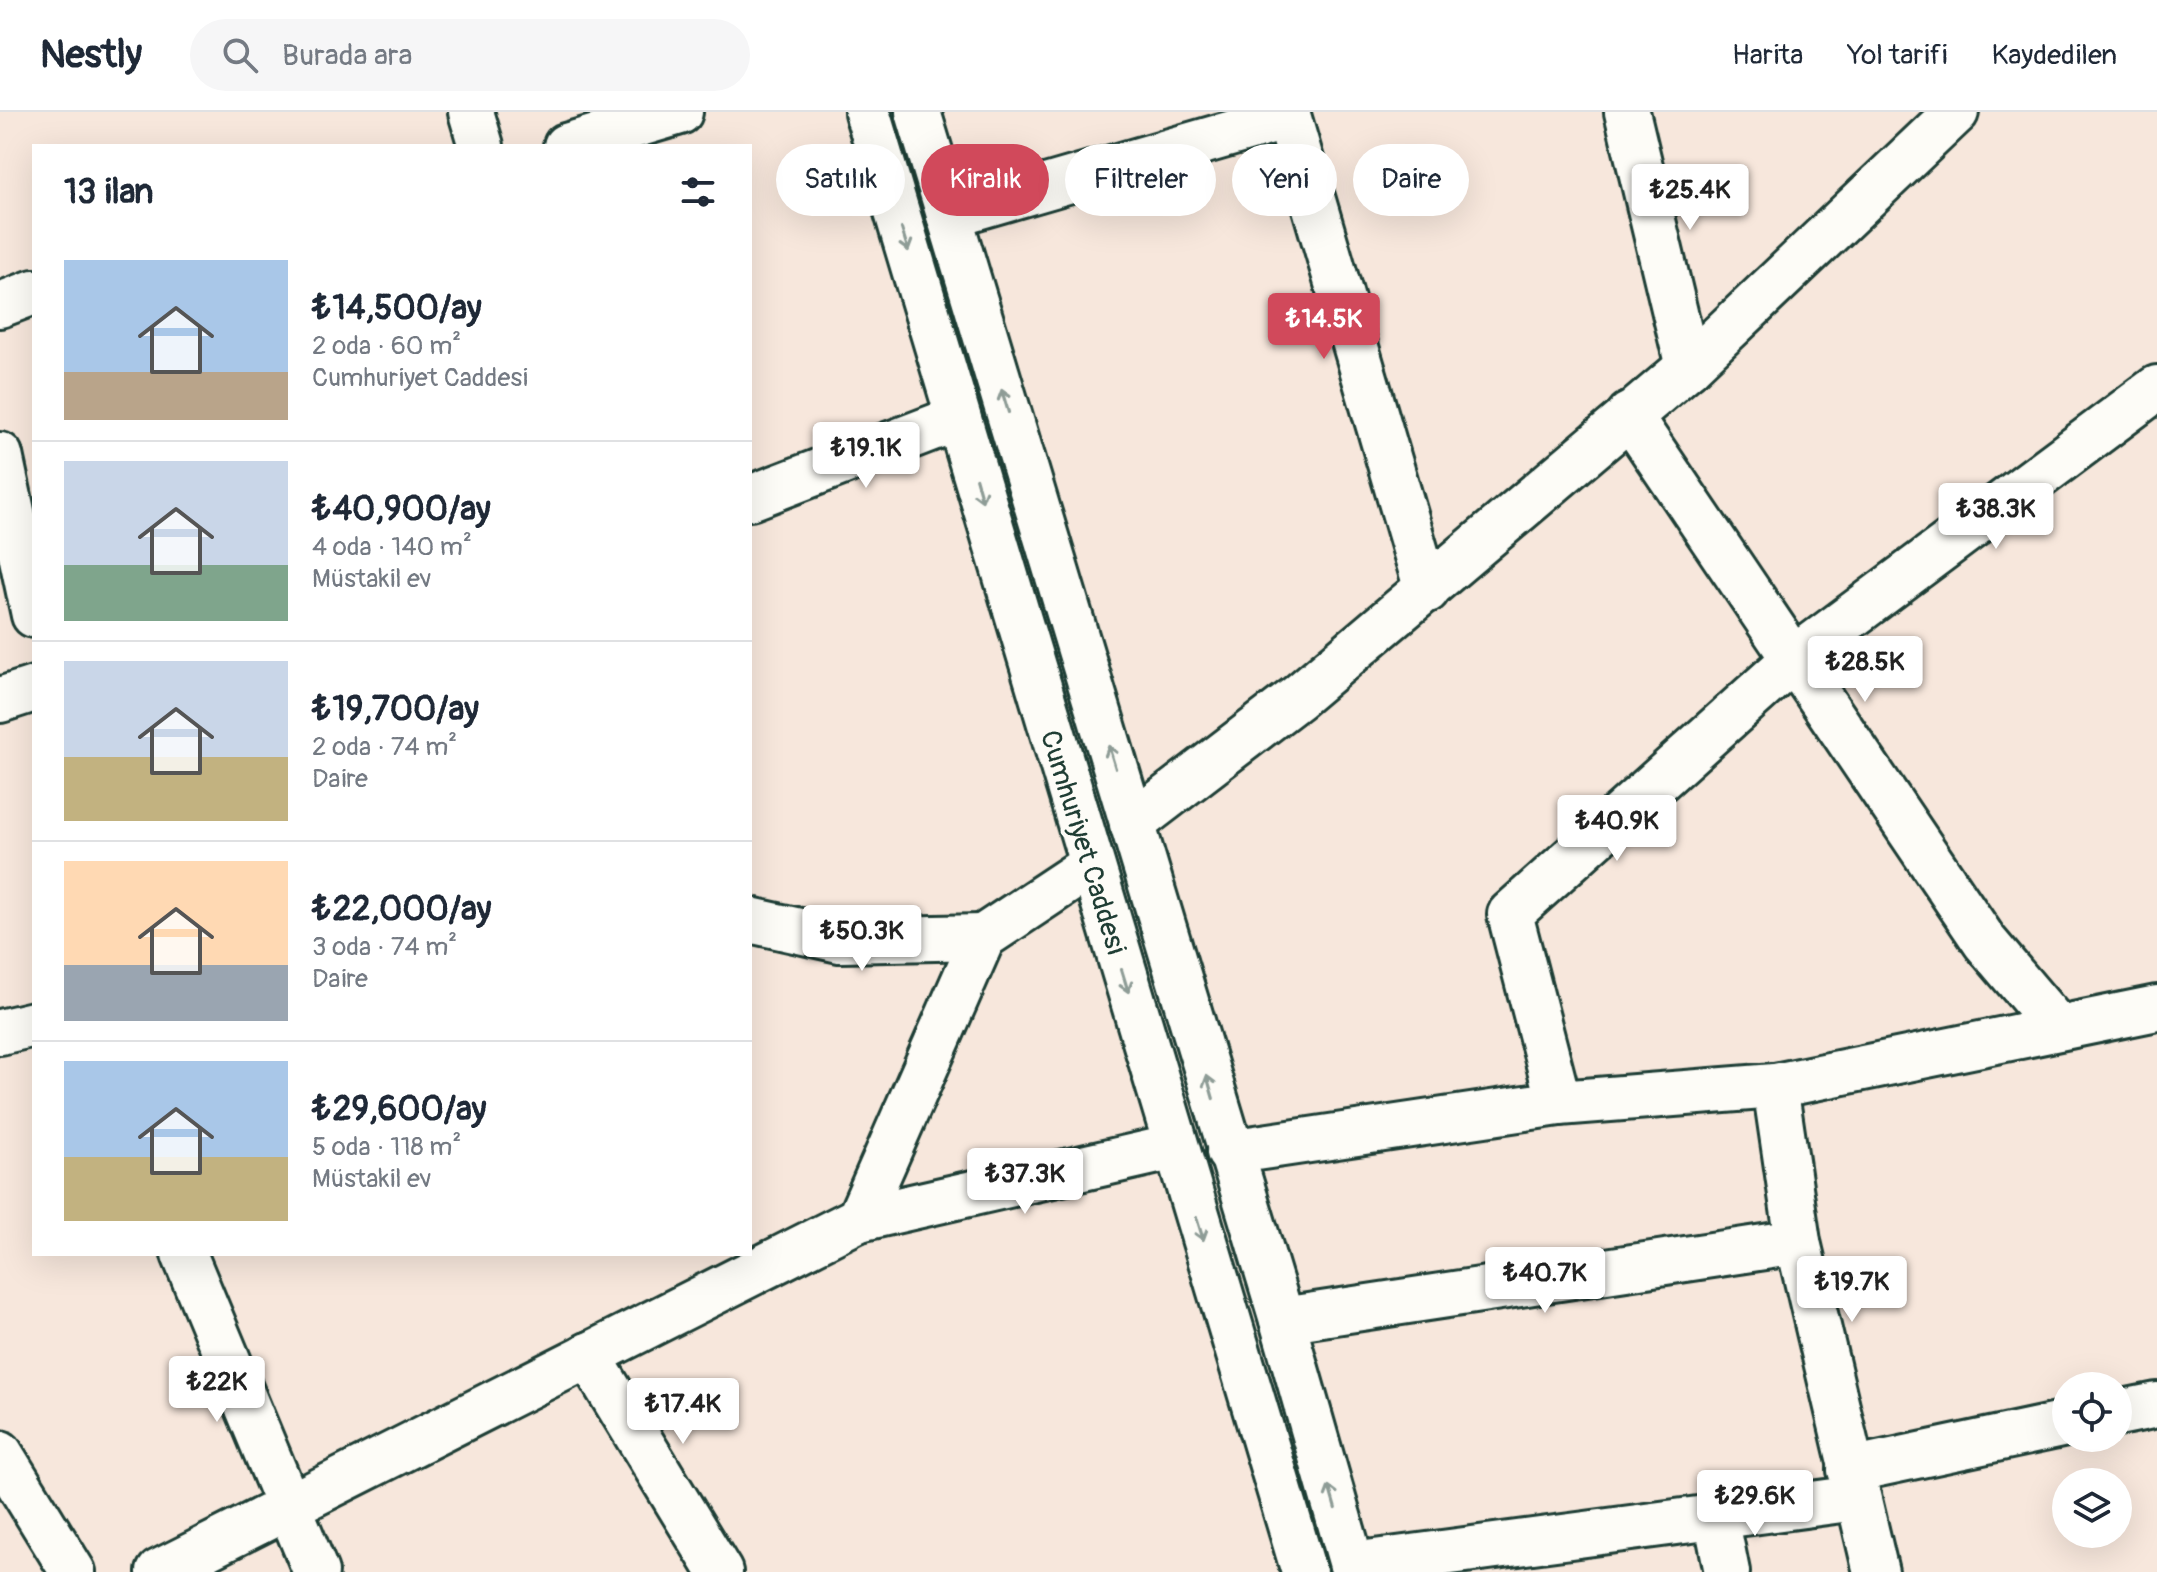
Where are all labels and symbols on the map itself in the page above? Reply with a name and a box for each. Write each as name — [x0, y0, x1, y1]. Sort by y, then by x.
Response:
pin: ₺25.4K — [1625, 164, 1755, 232]
one-way arrow — [898, 227, 913, 253]
pin: ₺14.5K — [1259, 293, 1389, 361]
one-way arrow — [997, 388, 1012, 414]
pin: ₺19.1K — [801, 422, 931, 490]
one-way arrow — [972, 476, 987, 502]
pin: ₺38.3K — [1931, 483, 2061, 551]
pin: ₺28.5K — [1800, 636, 1930, 704]
street label: Cumhuriyet Caddesi — [1032, 726, 1133, 959]
one-way arrow — [1104, 745, 1119, 771]
pin: ₺40.9K — [1552, 795, 1682, 863]
pin: ₺50.3K — [797, 905, 927, 973]
one-way arrow — [1118, 967, 1133, 993]
one-way arrow — [1202, 1074, 1217, 1100]
pin: ₺37.3K — [960, 1148, 1090, 1216]
one-way arrow — [1193, 1216, 1208, 1242]
pin: ₺40.7K — [1480, 1247, 1610, 1315]
pin: ₺19.7K — [1787, 1256, 1917, 1324]
pin: ₺22K — [170, 1356, 264, 1424]
pin: ₺17.4K — [618, 1378, 748, 1446]
pin: ₺29.6K — [1690, 1470, 1820, 1538]
one-way arrow — [1324, 1485, 1339, 1510]

